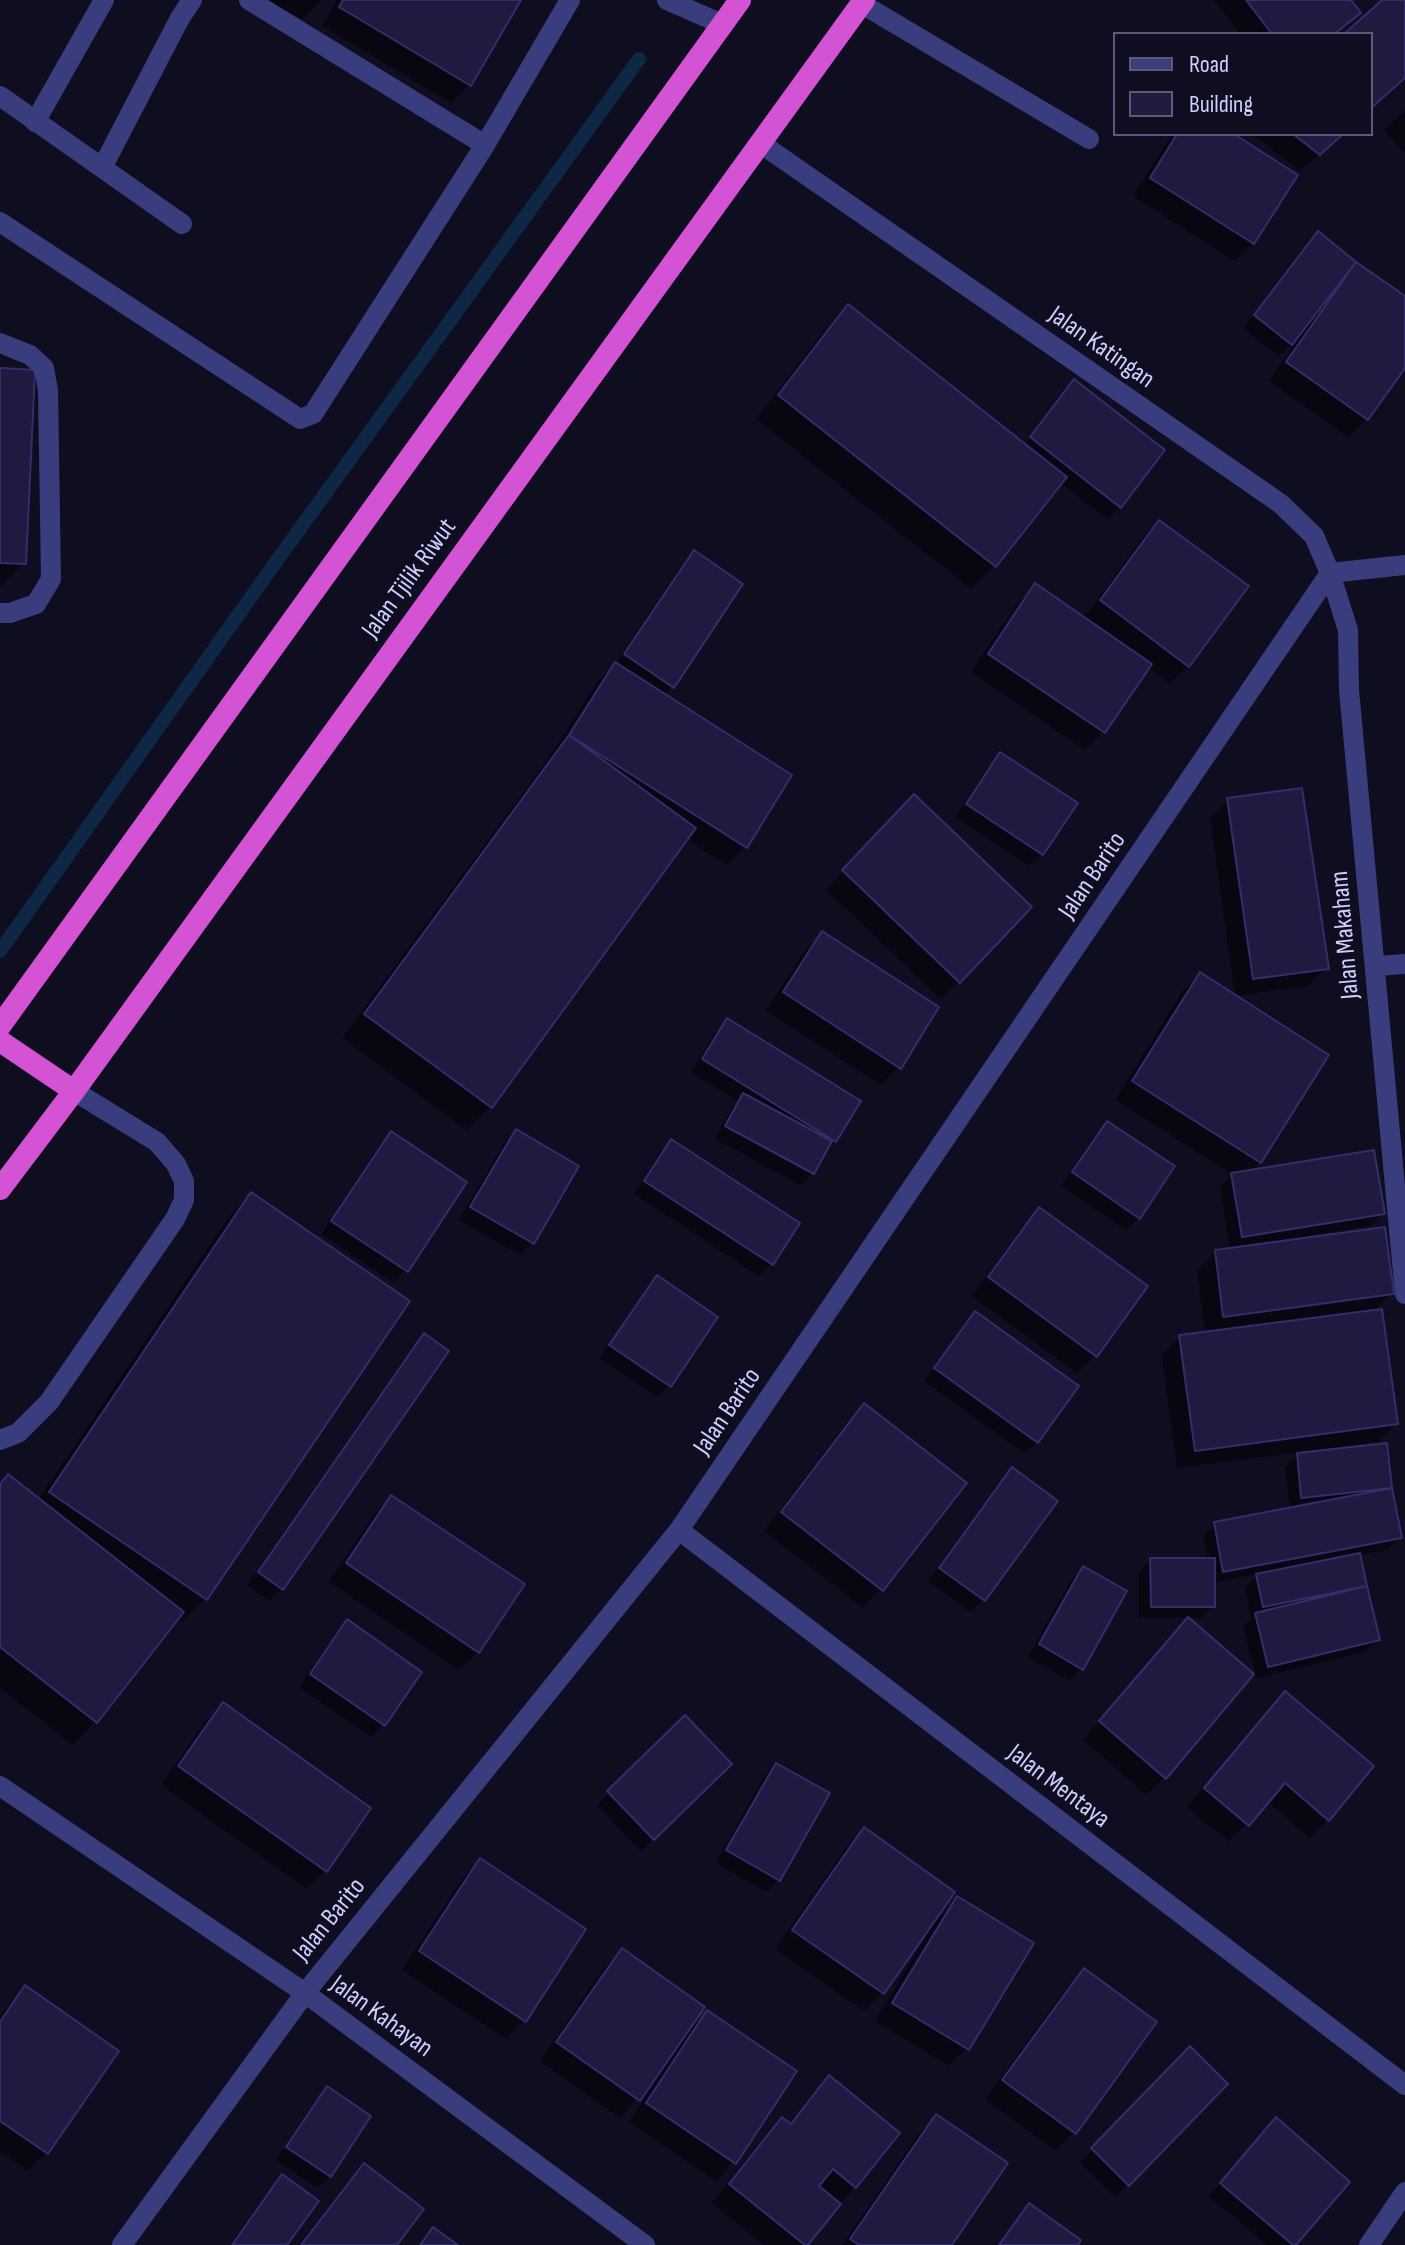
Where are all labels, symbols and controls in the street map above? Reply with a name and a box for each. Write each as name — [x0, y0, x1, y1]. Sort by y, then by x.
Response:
legend — [1113, 32, 1373, 136]
text: Road — [1189, 50, 1229, 79]
text: Building — [1189, 90, 1253, 119]
street label: Jalan Katingan — [1042, 300, 1160, 396]
street label: Jalan Tjilik Riwut — [356, 513, 464, 645]
street label: Jalan Barito — [1053, 827, 1133, 925]
street label: Jalan Makaham — [1325, 870, 1367, 1000]
street label: Jalan Barito — [688, 1363, 768, 1461]
street label: Jalan Mentaya — [1001, 1738, 1115, 1836]
street label: Jalan Barito — [287, 1872, 373, 1968]
street label: Jalan Kahayan — [324, 1969, 438, 2065]

